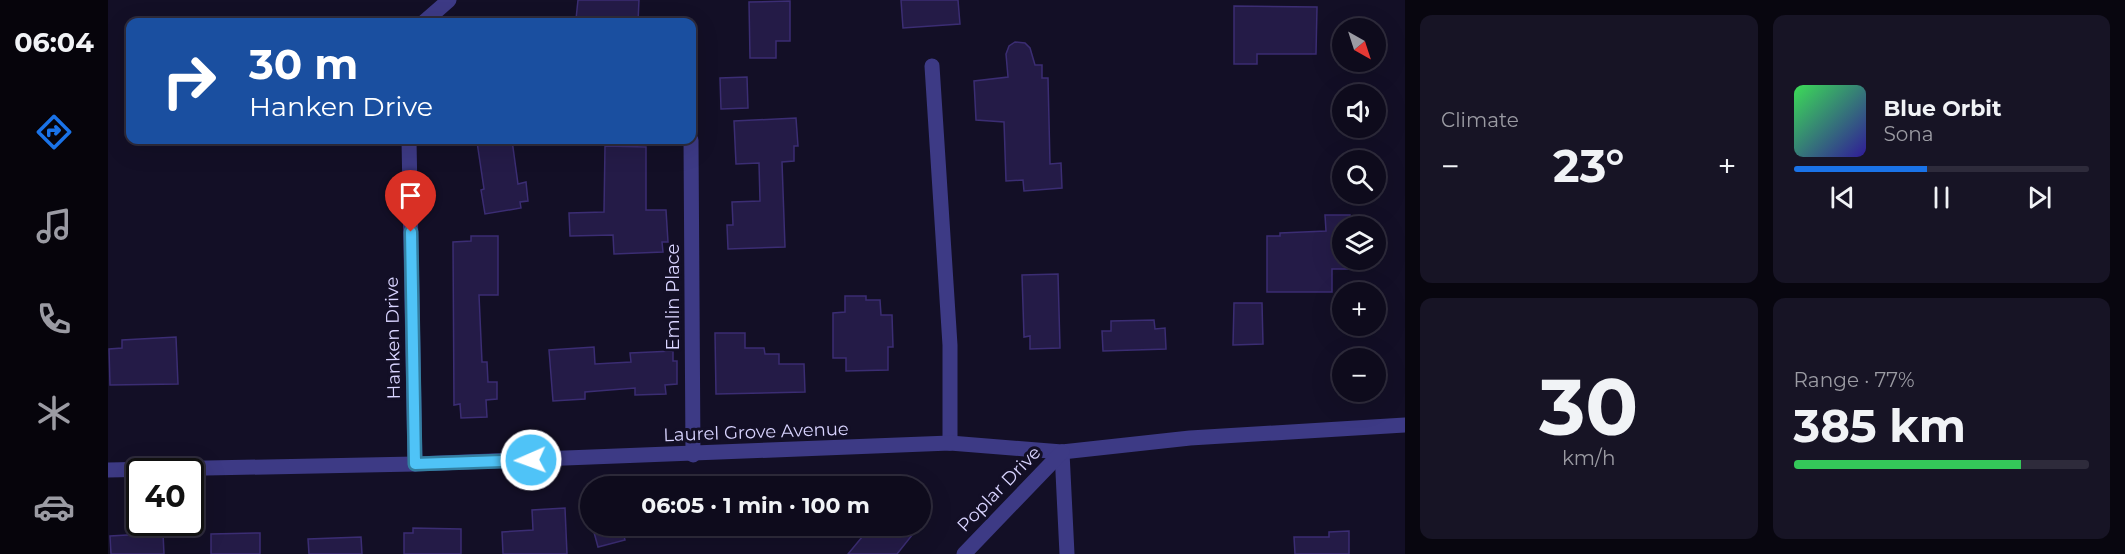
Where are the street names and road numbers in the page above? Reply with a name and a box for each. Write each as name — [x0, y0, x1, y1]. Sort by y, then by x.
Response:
street label: Emlin Place — [662, 243, 684, 350]
street label: Hanken Drive — [381, 276, 405, 400]
street label: Laurel Grove Avenue — [663, 418, 849, 446]
street label: Poplar Drive — [953, 441, 1045, 536]

